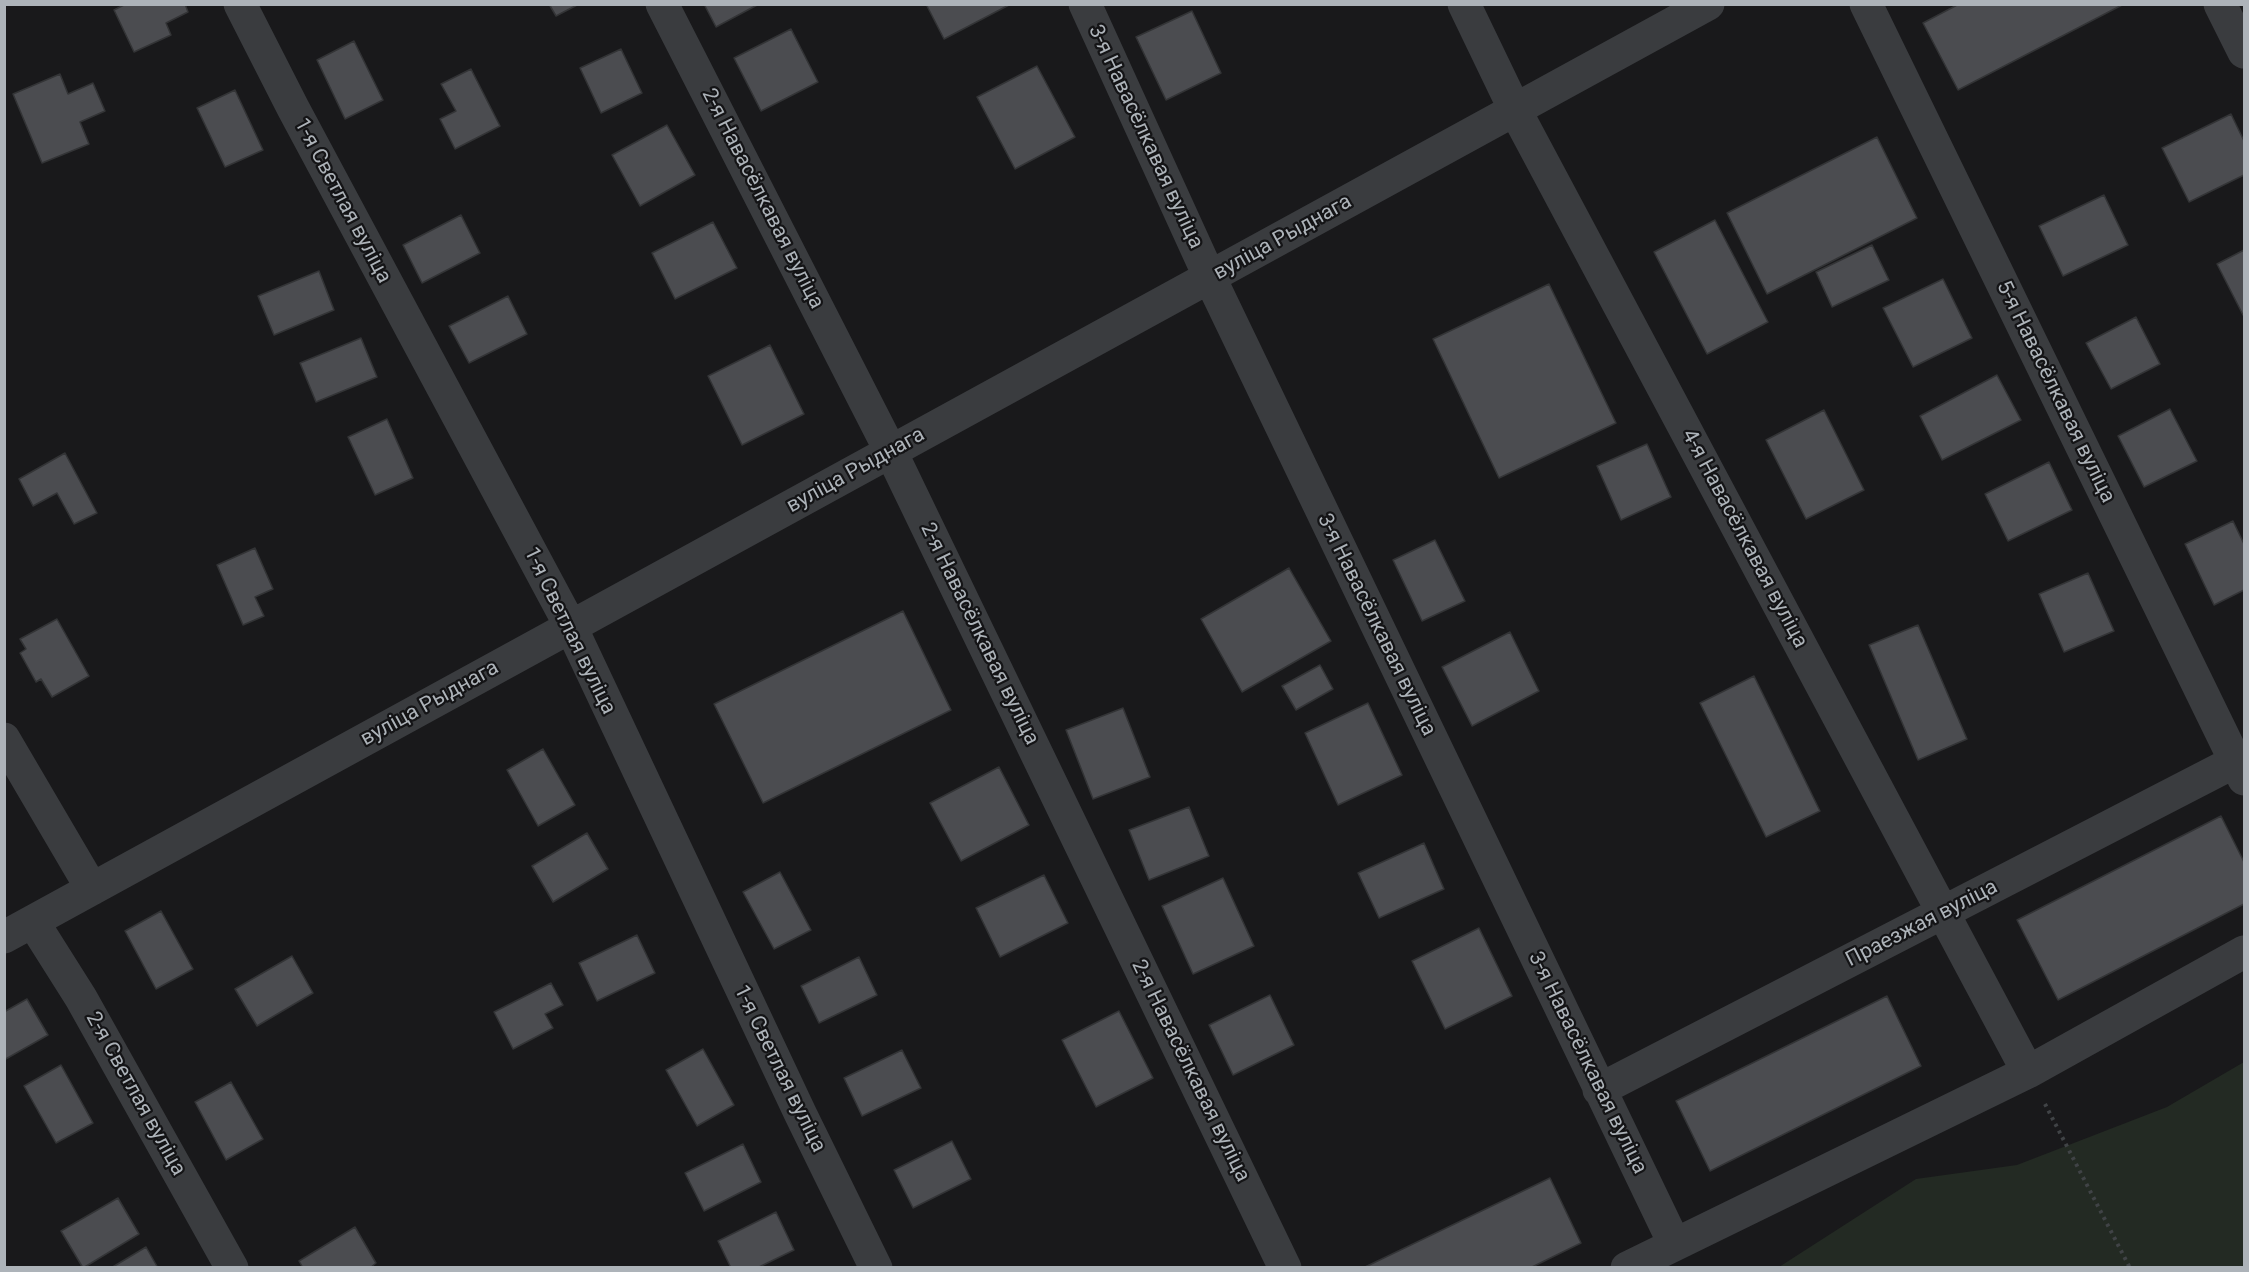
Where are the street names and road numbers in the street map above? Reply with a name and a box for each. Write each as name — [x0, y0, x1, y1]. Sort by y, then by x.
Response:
street label: 3-я Навасёлкавая вуліца — [1082, 21, 1208, 253]
street label: 2-я Навасёлкавая вуліца — [695, 85, 829, 313]
street label: 1-я Светлая вуліца — [288, 114, 396, 288]
street label: вуліца Рыднага — [1210, 190, 1356, 286]
street label: 5-я Навасёлкавая вуліца — [1990, 277, 2120, 507]
street label: вуліца Рыднага — [783, 423, 929, 519]
street label: 4-я Навасёлкавая вуліца — [1676, 425, 1812, 653]
street label: 3-я Навасёлкавая вуліца — [1311, 510, 1441, 740]
street label: 2-я Навасёлкавая вуліца — [914, 519, 1044, 749]
street label: 1-я Светлая вуліца — [518, 543, 620, 719]
street label: вуліца Рыднага — [357, 656, 503, 752]
street label: Праезжая вуліца — [1842, 875, 2002, 973]
street label: 3-я Навасёлкавая вуліца — [1522, 948, 1652, 1178]
street label: 2-я Навасёлкавая вуліца — [1125, 956, 1255, 1186]
street label: 1-я Светлая вуліца — [728, 981, 830, 1157]
street label: 2-я Светлая вуліца — [80, 1008, 190, 1180]

